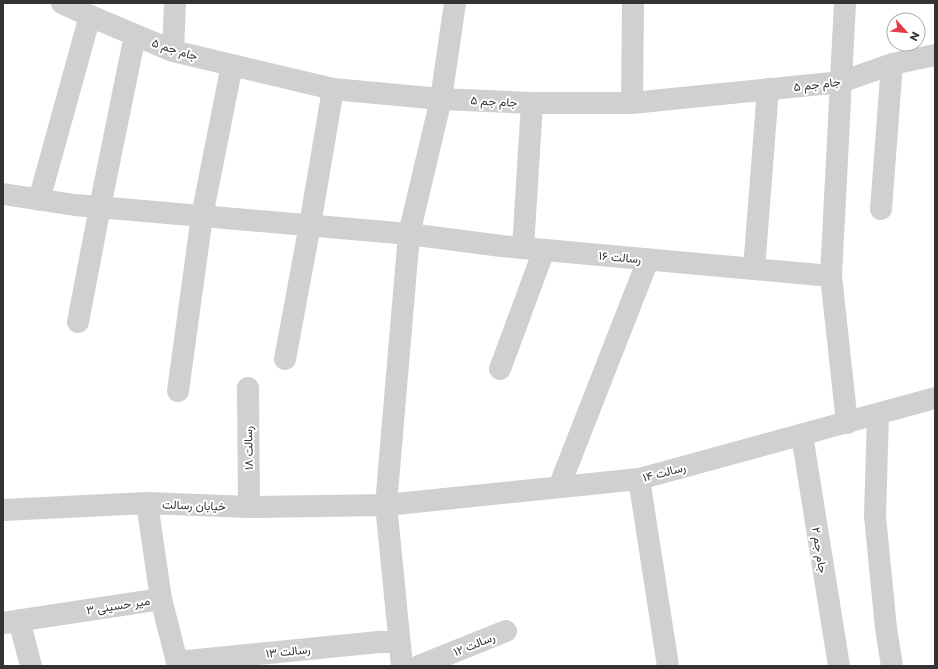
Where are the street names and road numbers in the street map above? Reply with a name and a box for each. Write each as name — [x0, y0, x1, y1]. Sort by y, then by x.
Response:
street label: جام جم ۵ — [150, 35, 200, 64]
street label: جام جم ۵ — [793, 74, 842, 95]
street label: جام جم ۵ — [470, 92, 518, 111]
street label: رسالت ۱۶ — [598, 248, 642, 267]
street label: رسالت ۱۸ — [240, 426, 257, 470]
street label: رسالت ۱۴ — [641, 459, 687, 486]
street label: خیابان رسالت — [162, 496, 226, 515]
street label: جام جم ۲ — [808, 526, 831, 574]
street label: میر حسینی ۳ — [85, 593, 151, 618]
street label: رسالت ۱۲ — [451, 629, 497, 660]
street label: رسالت ۱۳ — [265, 641, 311, 662]

